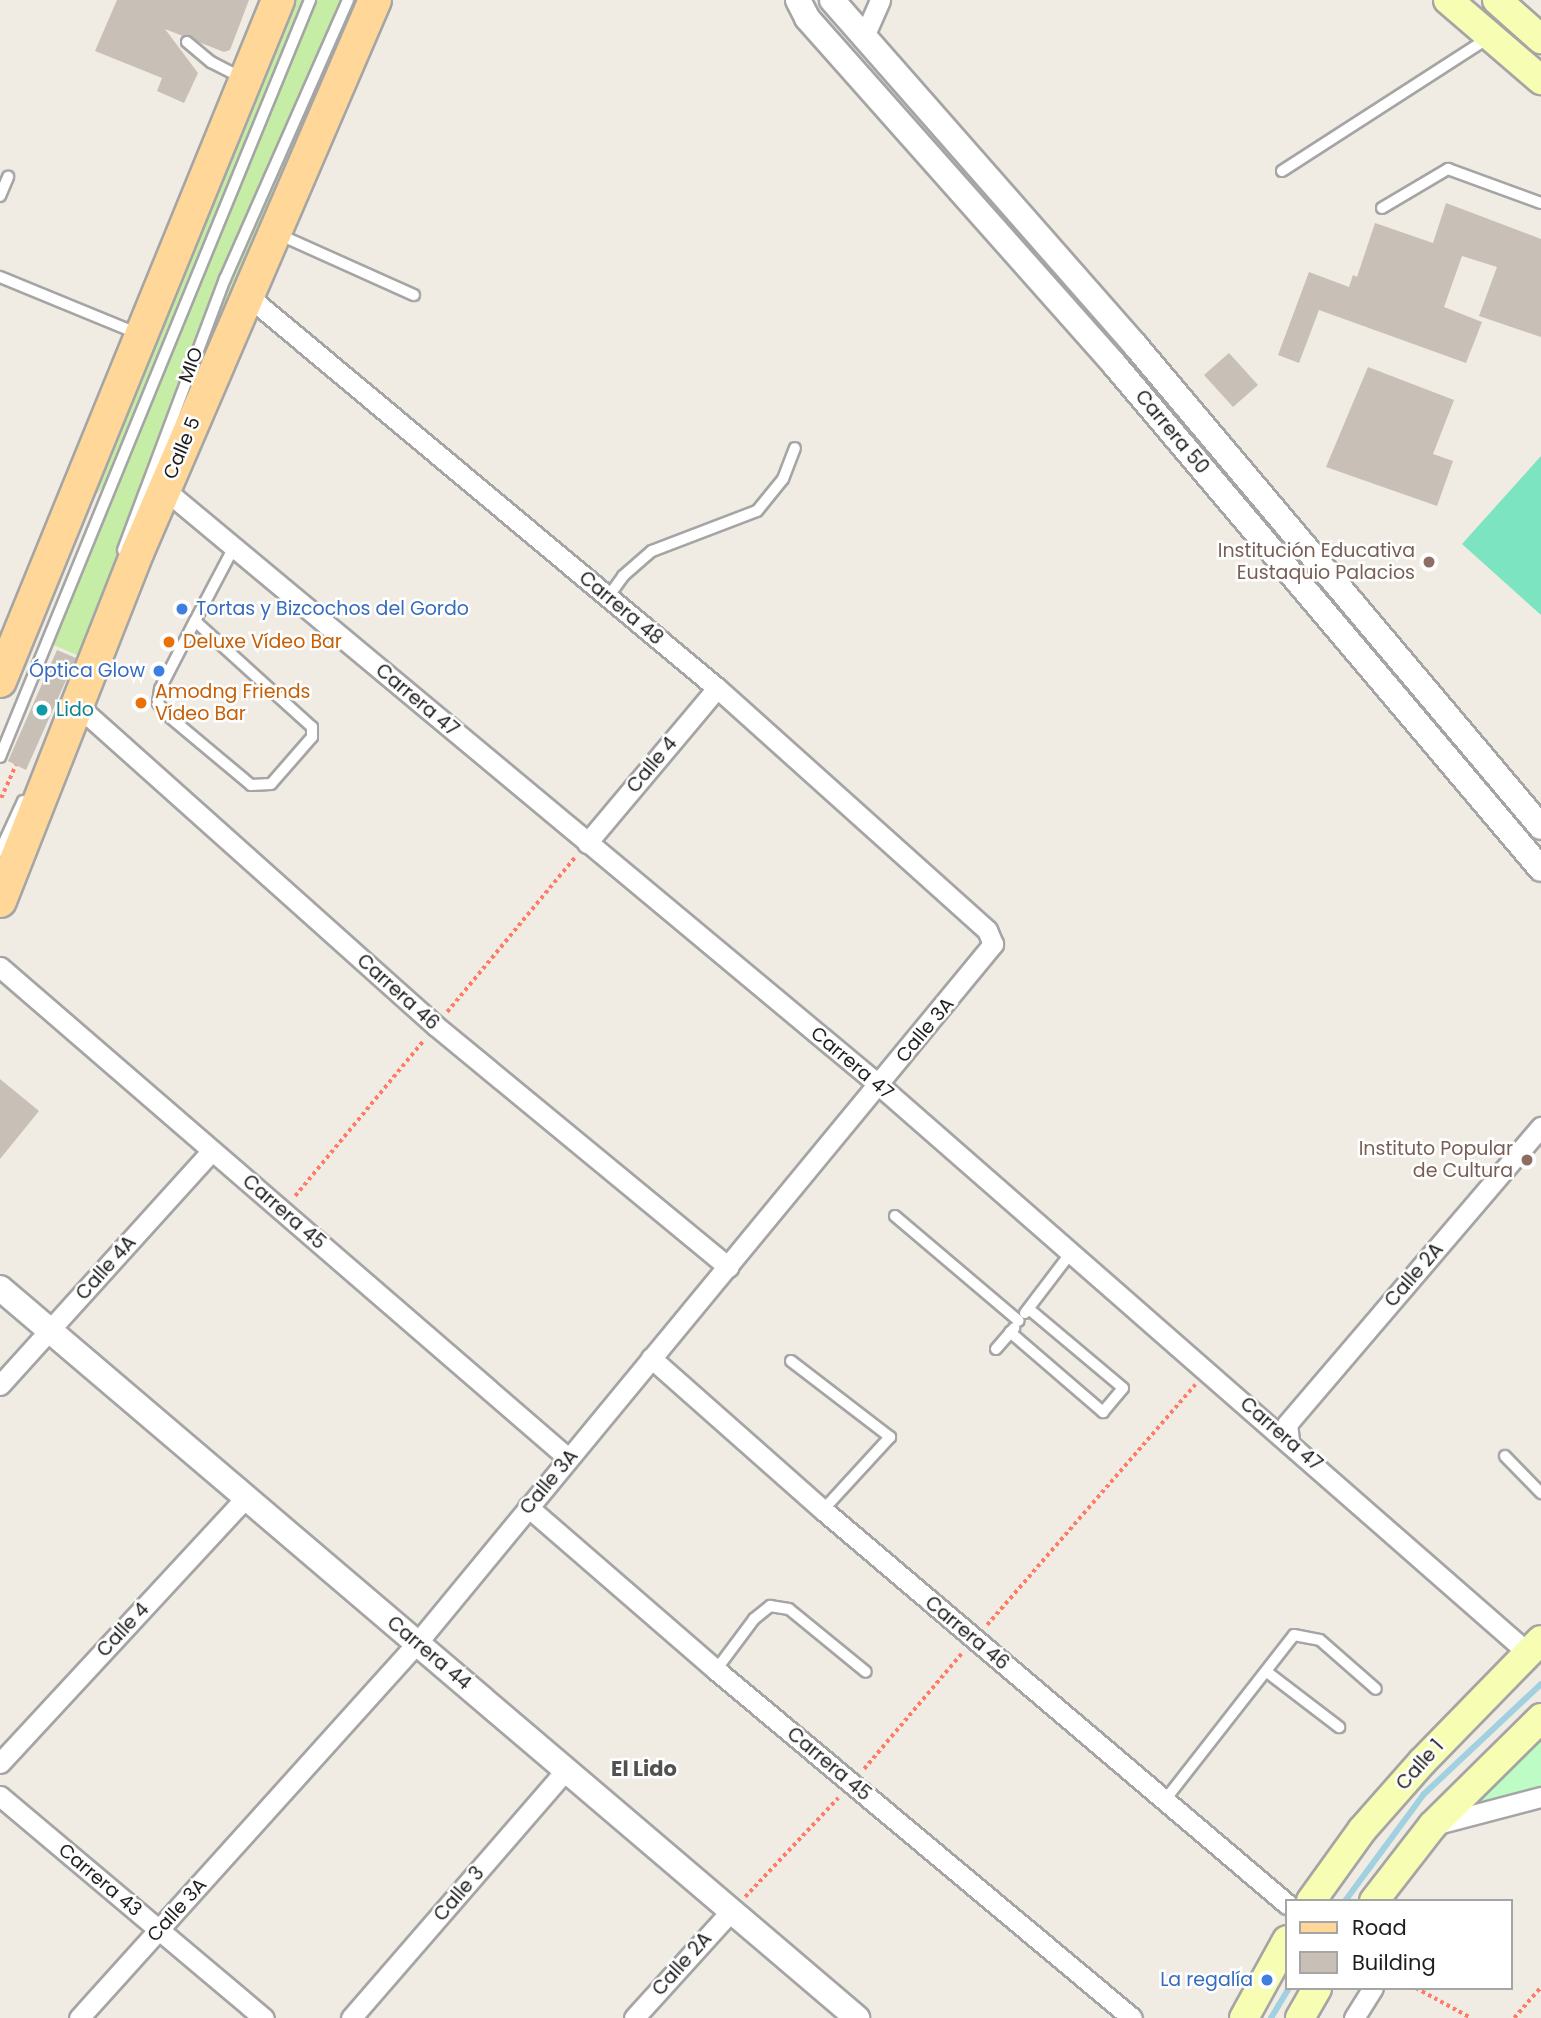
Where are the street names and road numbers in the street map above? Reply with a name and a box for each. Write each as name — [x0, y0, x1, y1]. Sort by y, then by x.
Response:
street label: MIO — [174, 344, 208, 386]
street label: Carrera 50 — [1130, 385, 1214, 479]
street label: Calle 5 — [159, 413, 205, 483]
street label: Carrera 48 — [574, 566, 668, 650]
street label: Carrera 47 — [371, 659, 463, 741]
street label: Calle 4 — [622, 733, 682, 797]
street label: Carrera 46 — [352, 949, 444, 1035]
street label: Calle 3A — [891, 993, 959, 1067]
street label: Carrera 47 — [806, 1022, 898, 1104]
street label: Carrera 45 — [238, 1170, 330, 1254]
street label: Calle 4A — [71, 1231, 141, 1305]
street label: Calle 2A — [1380, 1238, 1448, 1312]
street label: Carrera 47 — [1235, 1392, 1327, 1476]
street label: Calle 3A — [515, 1445, 583, 1519]
street label: Carrera 46 — [920, 1591, 1014, 1675]
street label: Calle 4 — [92, 1598, 154, 1662]
street label: Carrera 44 — [382, 1611, 476, 1695]
street label: Carrera 45 — [782, 1722, 876, 1806]
street label: Calle 1 — [1392, 1735, 1448, 1795]
street label: Carrera 43 — [54, 1839, 146, 1921]
street label: Calle 3 — [429, 1862, 489, 1926]
street label: Calle 3A — [143, 1873, 211, 1947]
street label: Calle 2A — [648, 1928, 716, 2000]

